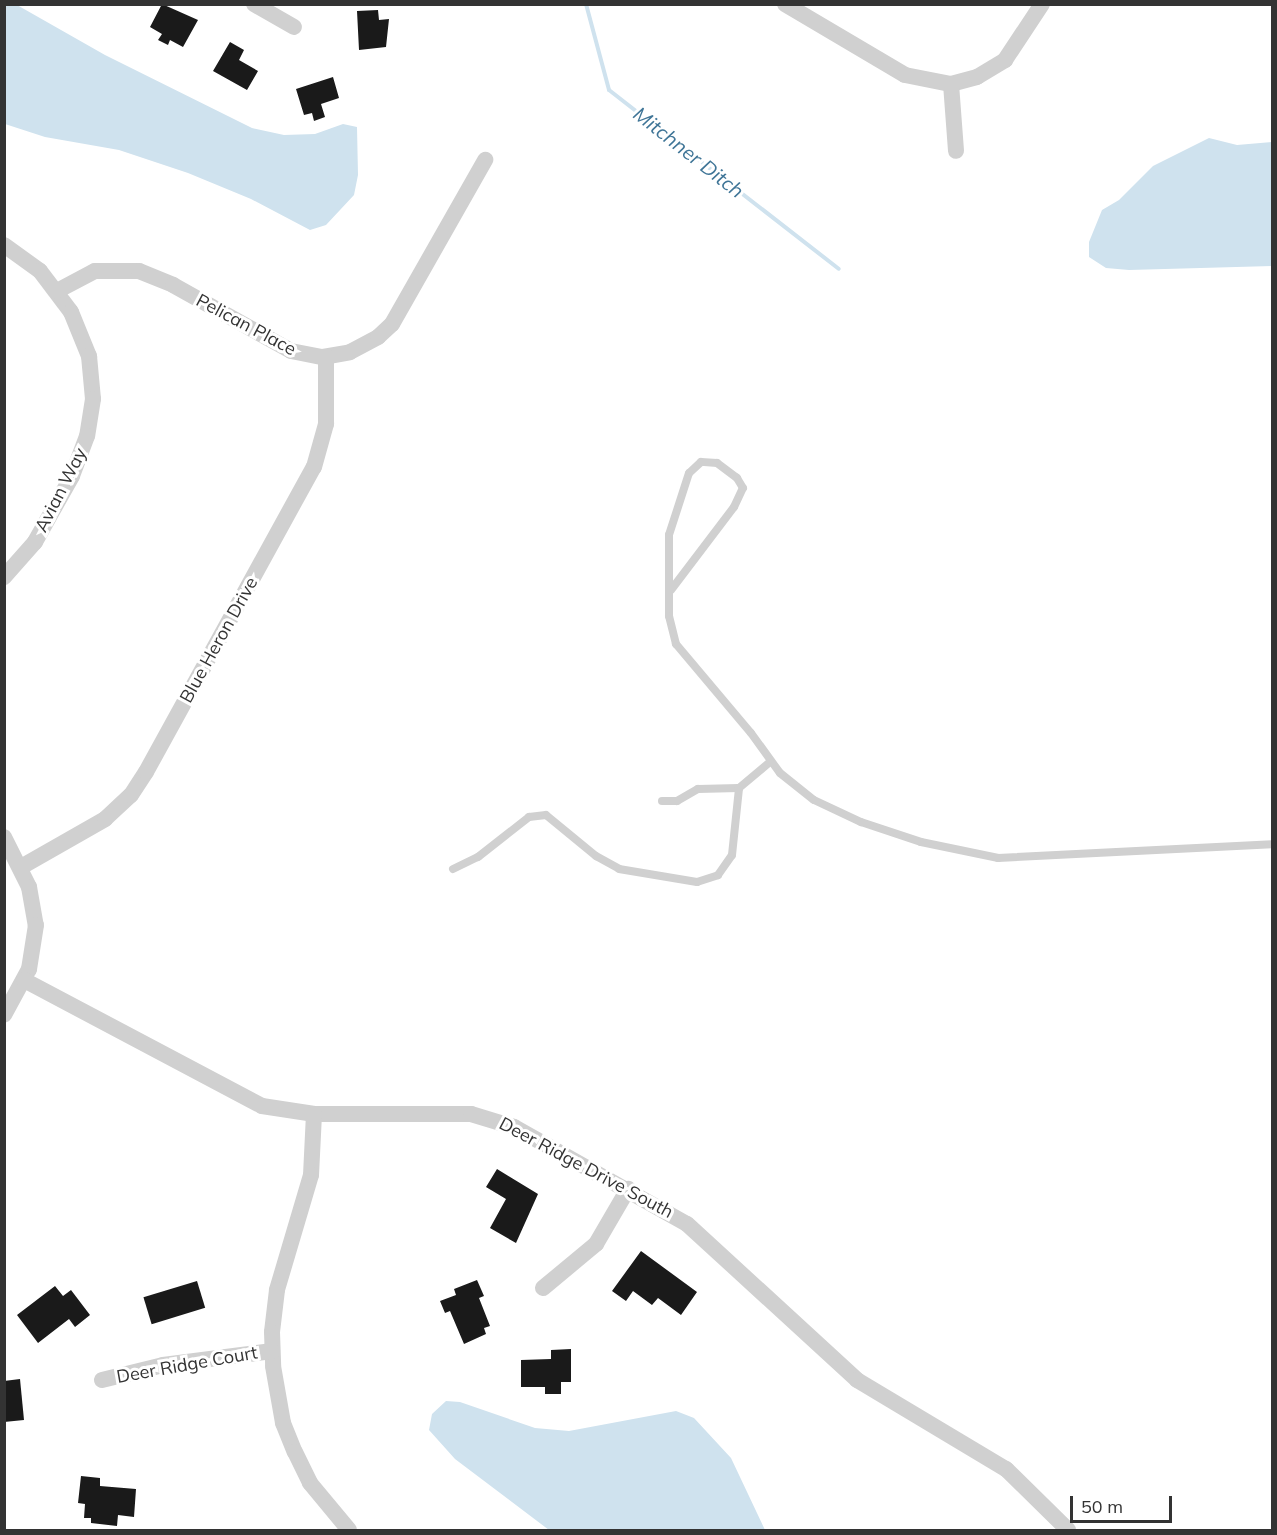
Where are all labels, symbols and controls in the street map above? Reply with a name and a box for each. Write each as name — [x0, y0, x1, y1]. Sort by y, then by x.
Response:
water label: Mitchner Ditch — [629, 101, 749, 203]
street label: Pelican Place — [192, 290, 300, 360]
street label: Avian Way — [31, 444, 91, 536]
street label: Blue Heron Drive — [176, 573, 262, 707]
street label: Deer Ridge Drive South — [495, 1113, 677, 1223]
street label: Deer Ridge Court — [115, 1342, 259, 1388]
scale bar — [1073, 1484, 1175, 1522]
text: 50 m — [1081, 1495, 1123, 1518]

